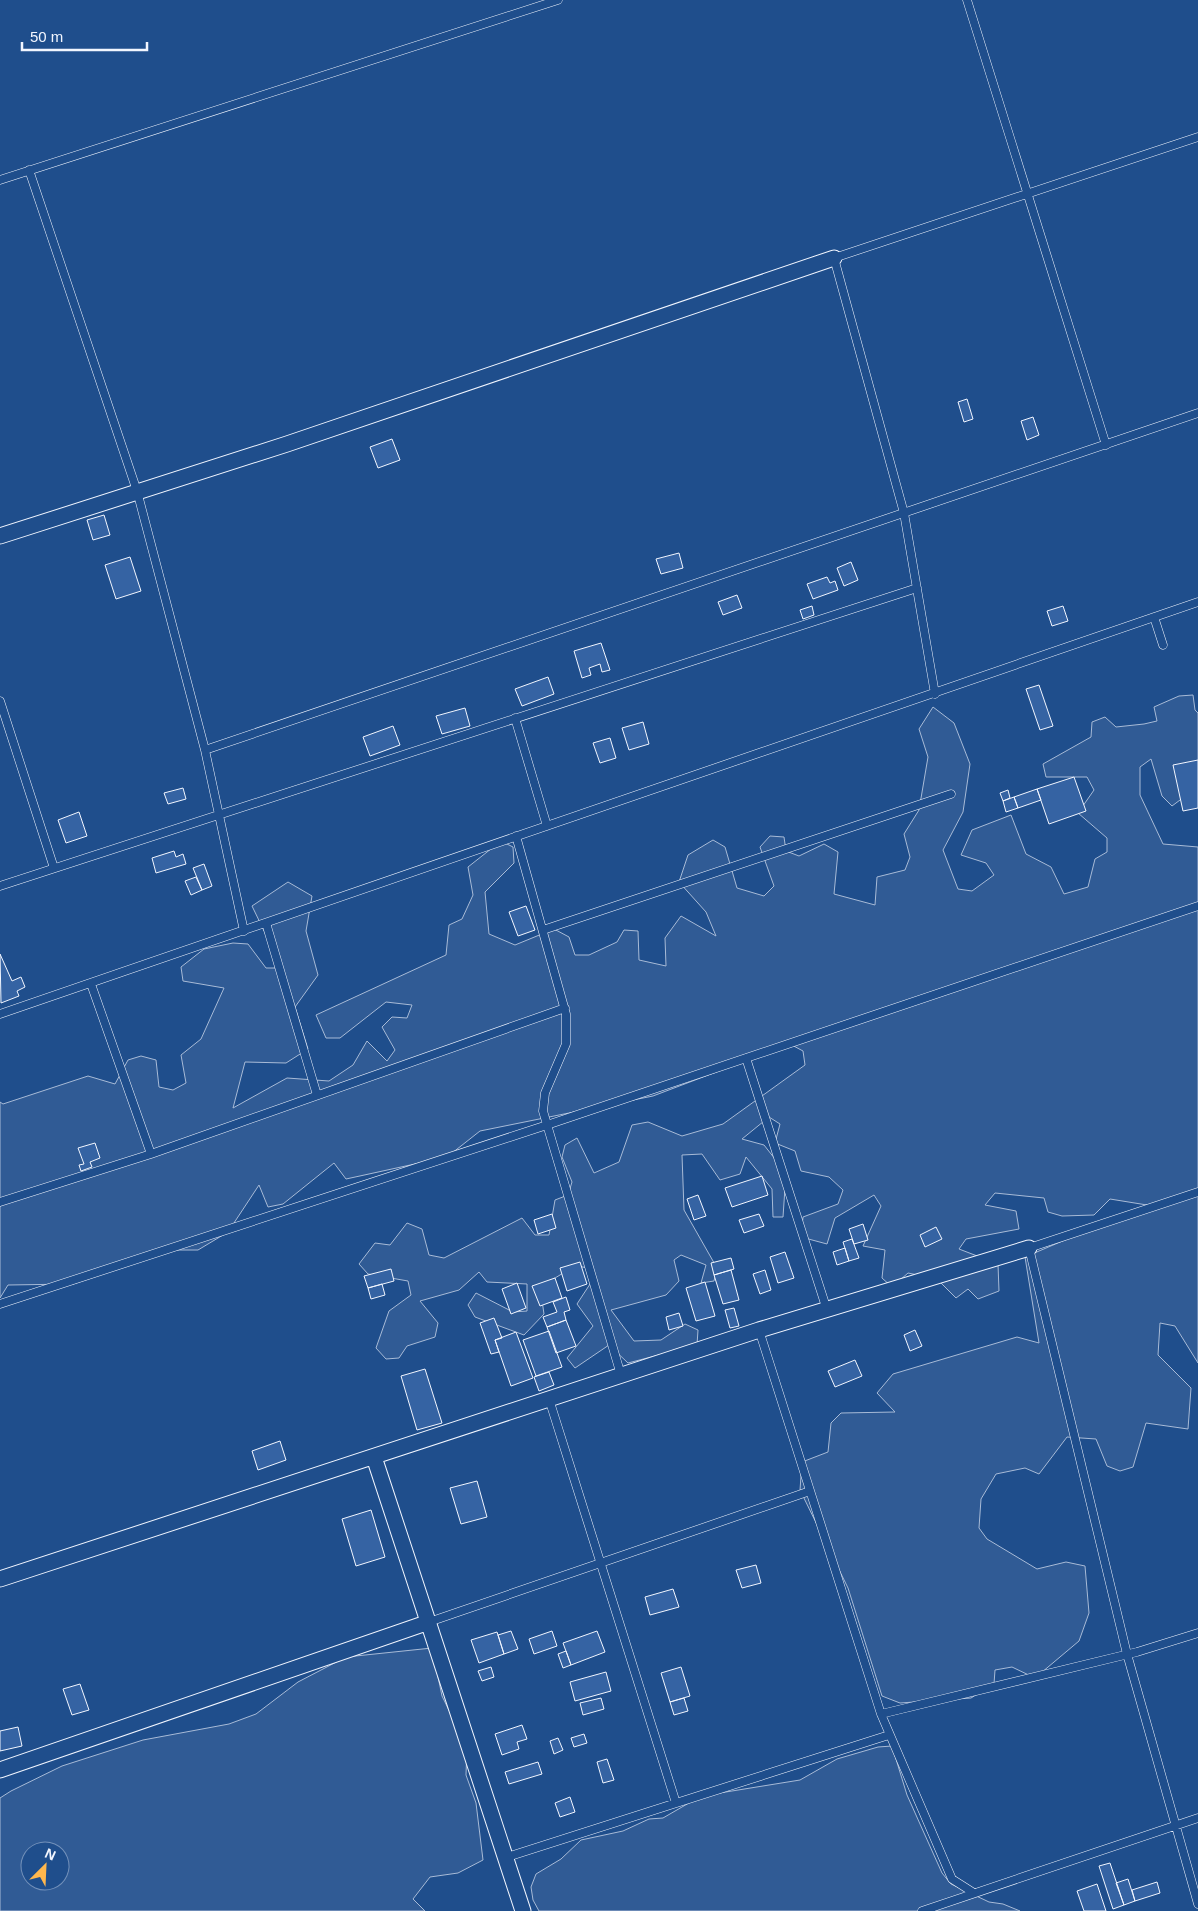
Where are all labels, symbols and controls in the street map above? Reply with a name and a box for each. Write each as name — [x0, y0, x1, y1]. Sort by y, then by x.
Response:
scale bar — [22, 20, 148, 52]
text: 50 m — [30, 28, 63, 45]
north arrow — [20, 1841, 70, 1891]
text: N — [42, 1845, 58, 1863]

